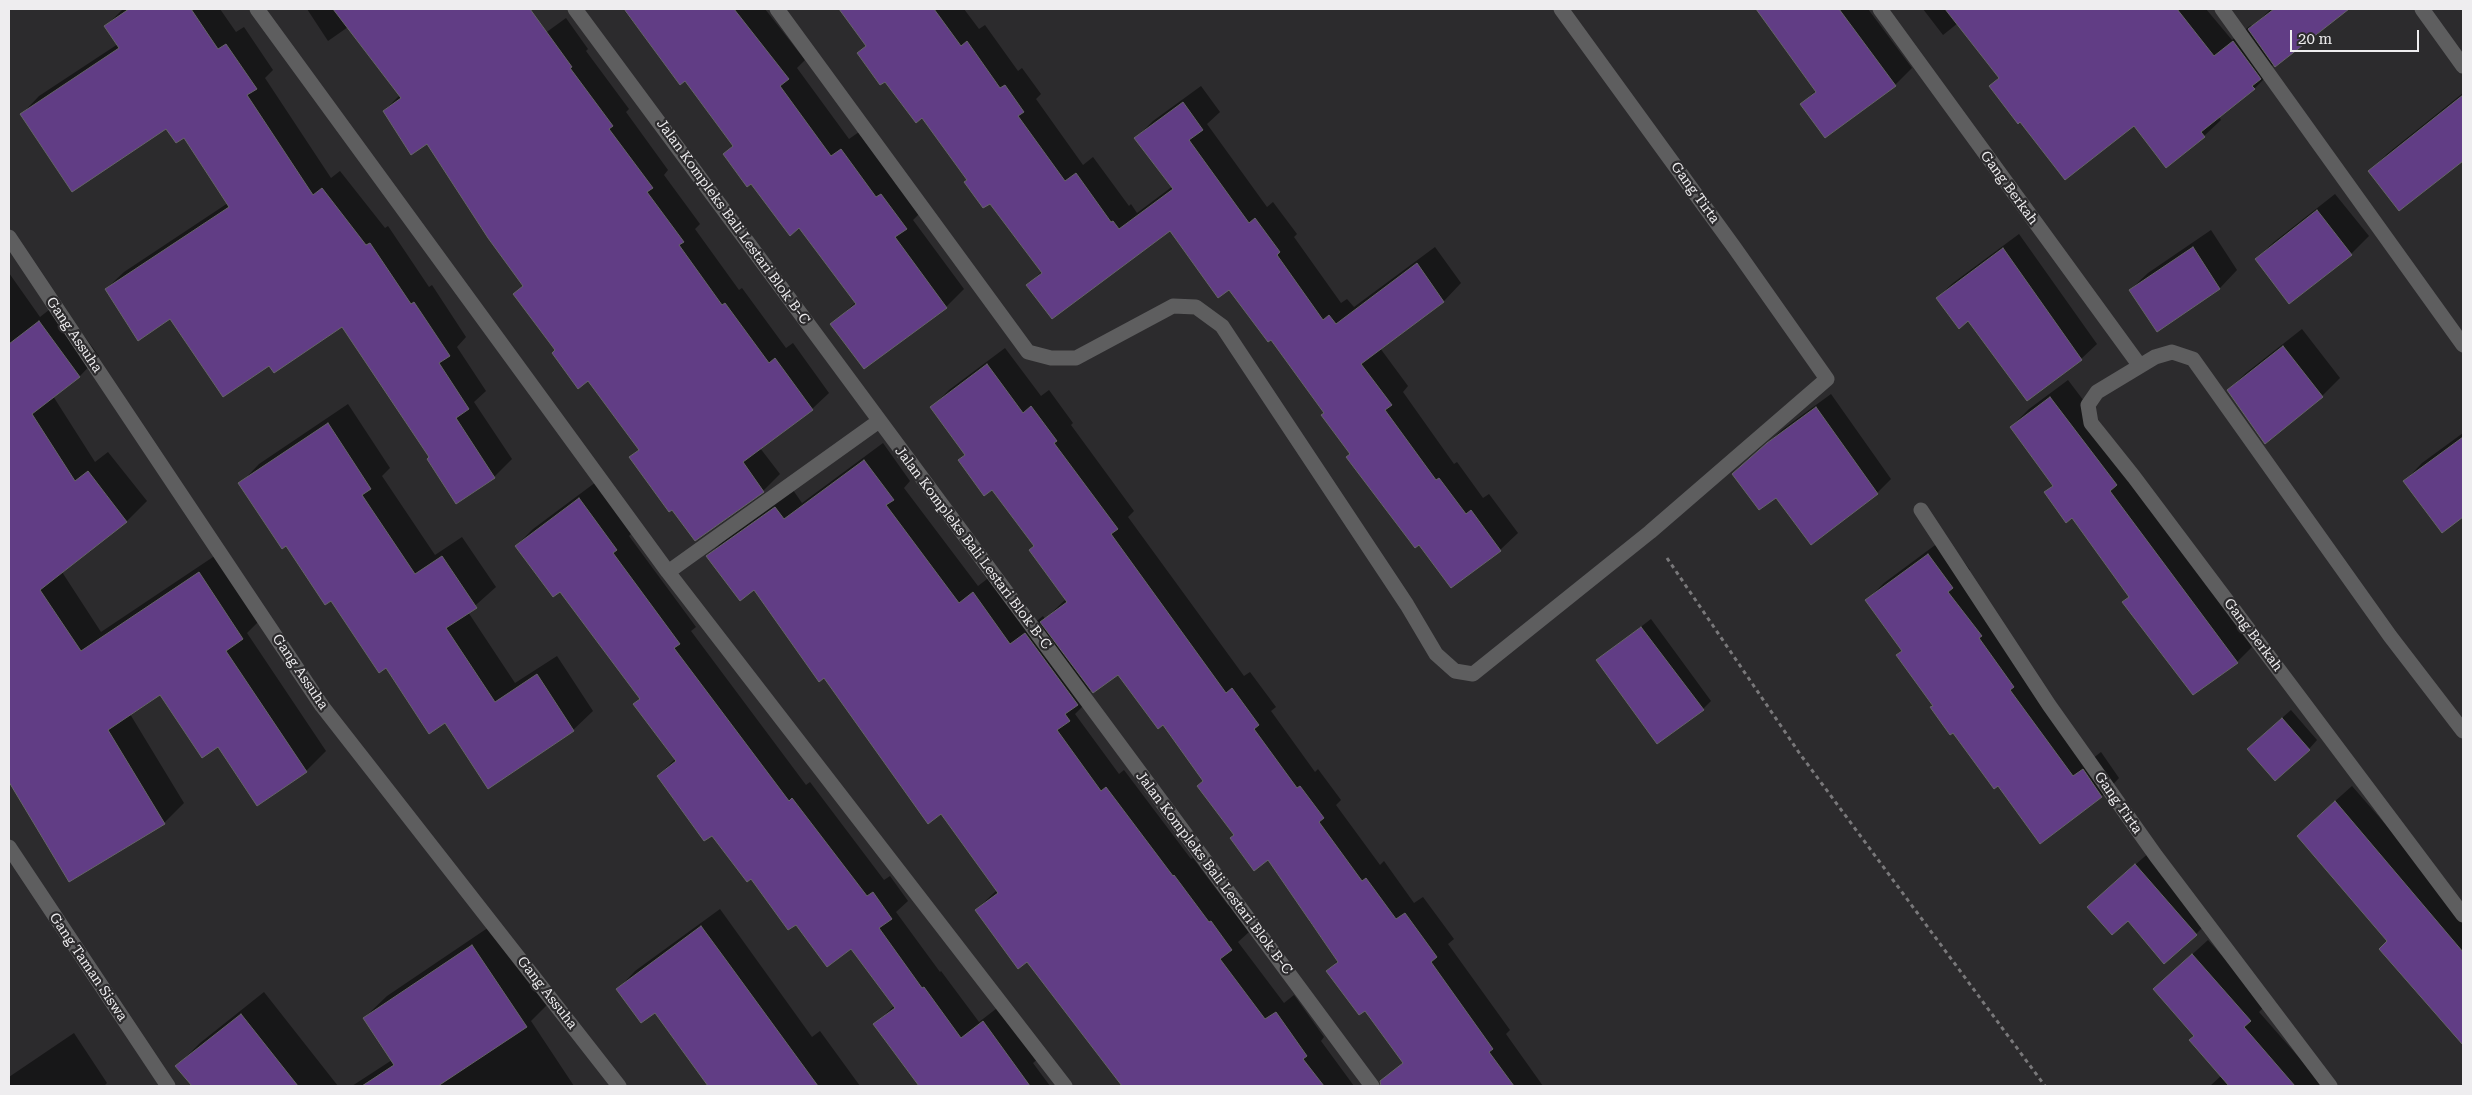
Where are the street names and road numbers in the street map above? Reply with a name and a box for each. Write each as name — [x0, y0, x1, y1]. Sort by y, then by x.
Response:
street label: Jalan Kompleks Bali Lestari Blok B-C — [653, 116, 813, 328]
street label: Gang Berkah — [1977, 148, 2041, 228]
street label: Gang Tirta — [1667, 159, 1723, 227]
street label: Gang Assuha — [43, 294, 105, 376]
street label: Jalan Kompleks Bali Lestari Blok B-C — [891, 443, 1055, 653]
street label: Gang Berkah — [2220, 595, 2286, 675]
street label: Gang Assuha — [269, 631, 331, 713]
street label: Jalan Kompleks Bali Lestari Blok B-C — [1132, 768, 1296, 978]
street label: Gang Tirta — [2091, 769, 2145, 837]
street label: Gang Taman Siswa — [46, 910, 130, 1024]
street label: Gang Assuha — [513, 953, 581, 1033]

